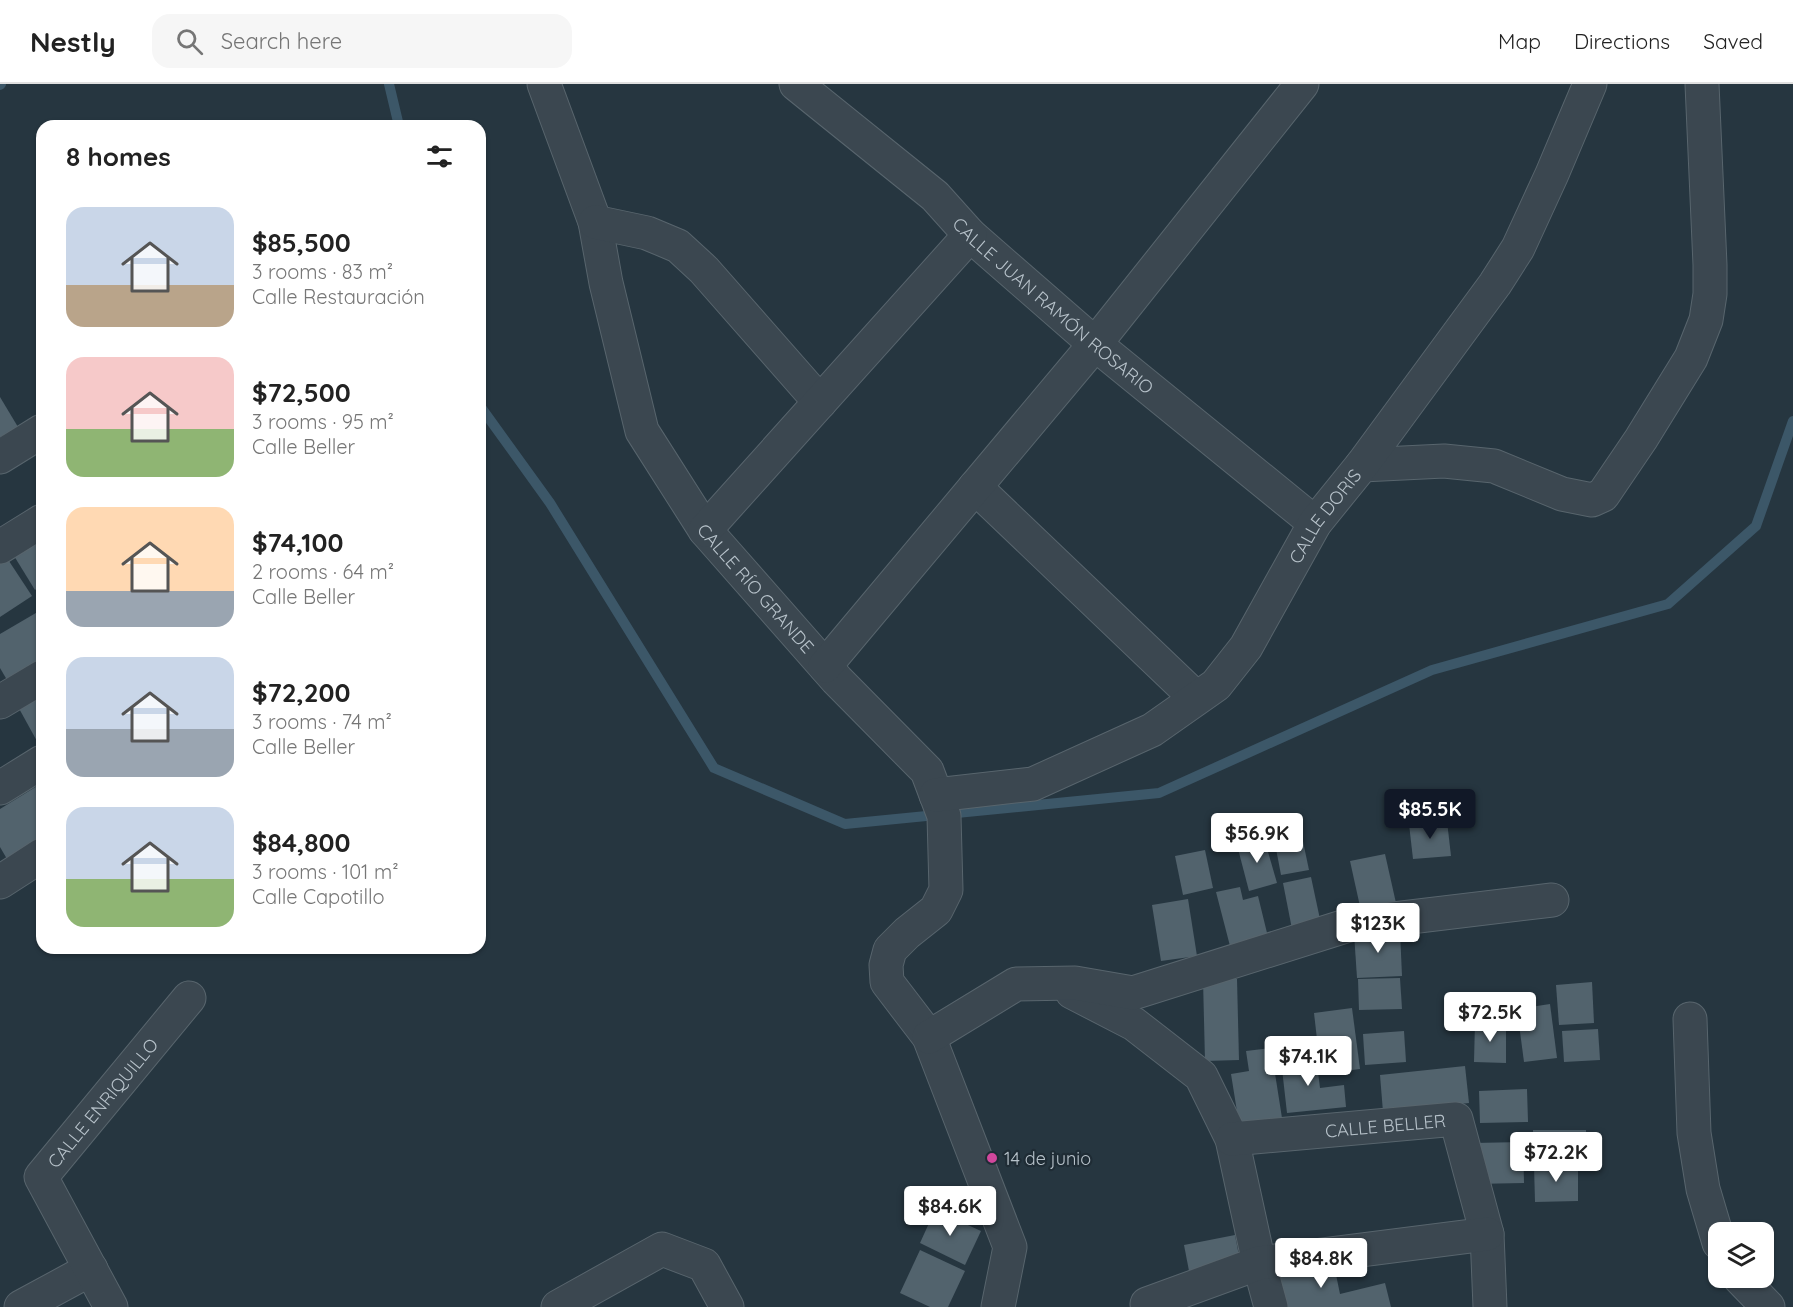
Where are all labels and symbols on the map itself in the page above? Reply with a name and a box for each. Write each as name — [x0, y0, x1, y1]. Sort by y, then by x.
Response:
street label: CALLE JUAN RAMÓN ROSARIO — [948, 212, 1159, 399]
street label: CALLE DORIS — [1283, 464, 1366, 567]
street label: CALLE RÍO GRANDE — [693, 518, 819, 658]
pin: $85.5K — [1381, 789, 1479, 840]
pin: $56.9K — [1208, 813, 1306, 864]
pin: $123K — [1336, 903, 1420, 954]
pin: $72.5K — [1441, 992, 1539, 1043]
street label: CALLE ENRIQUILLO — [42, 1033, 163, 1172]
pin: $74.1K — [1259, 1036, 1357, 1087]
street label: CALLE BELLER — [1324, 1108, 1447, 1142]
pin: $72.2K — [1507, 1132, 1605, 1183]
place label: 14 de junio — [1004, 1147, 1091, 1170]
marker: 14 de junio — [985, 1151, 999, 1165]
pin: $84.6K — [901, 1186, 999, 1237]
pin: $84.8K — [1272, 1238, 1370, 1289]

